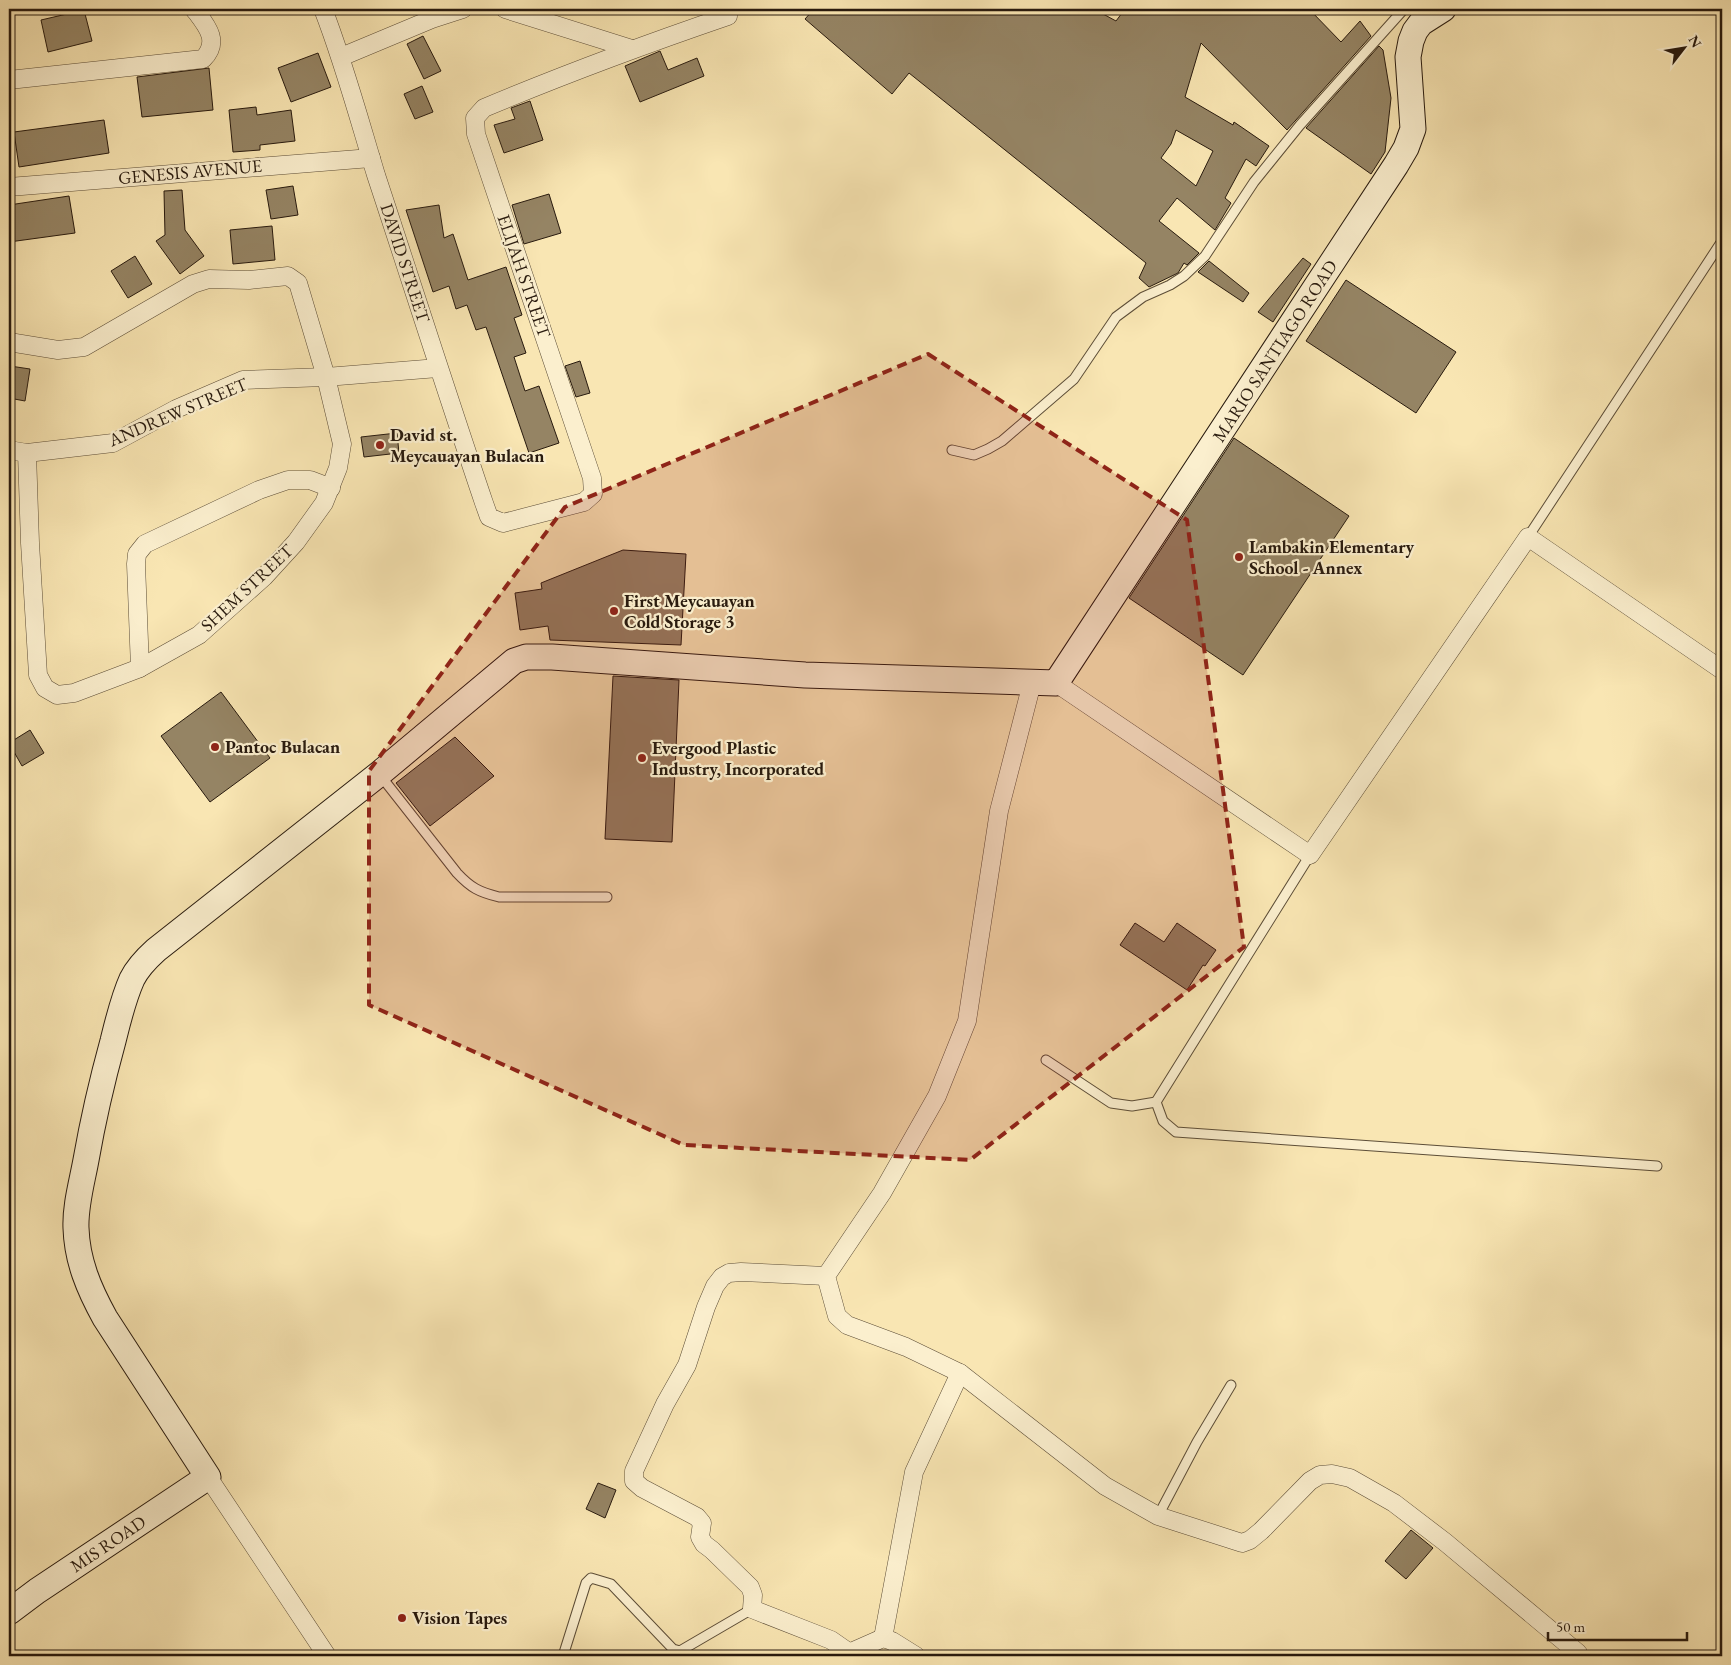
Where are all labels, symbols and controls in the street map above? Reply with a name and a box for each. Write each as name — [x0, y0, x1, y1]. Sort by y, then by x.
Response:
north arrow — [1658, 22, 1708, 72]
text: N — [1685, 32, 1706, 51]
street label: GENESIS AVENUE — [117, 154, 263, 189]
street label: DAVID STREET — [375, 200, 436, 326]
street label: ELIJAH STREET — [493, 211, 557, 342]
street label: MARIO SANTIAGO ROAD — [1207, 255, 1342, 446]
street label: ANDREW STREET — [104, 371, 252, 452]
place label: David st. Meycauayan Bulacan — [390, 423, 544, 467]
marker: David st. Meycauayan Bulacan — [374, 439, 386, 451]
place label: Lambakin Elementary School - Annex — [1249, 535, 1415, 579]
street label: SHEM STREET — [195, 538, 299, 636]
marker: Lambakin Elementary School - Annex — [1233, 551, 1245, 563]
place label: First Meycauayan Cold Storage 3 — [624, 589, 755, 633]
marker: First Meycauayan Cold Storage 3 — [608, 605, 620, 617]
place label: Pantoc Bulacan — [225, 735, 340, 758]
place label: Evergood Plastic Industry, Incorporated — [652, 736, 824, 780]
marker: Pantoc Bulacan — [209, 741, 221, 753]
marker: Evergood Plastic Industry, Incorporated — [636, 752, 648, 764]
street label: MIS ROAD — [65, 1510, 150, 1577]
place label: Vision Tapes — [412, 1606, 507, 1629]
scale bar — [1548, 1610, 1687, 1642]
marker: Vision Tapes — [396, 1612, 408, 1624]
text: 50 m — [1556, 1617, 1585, 1636]

